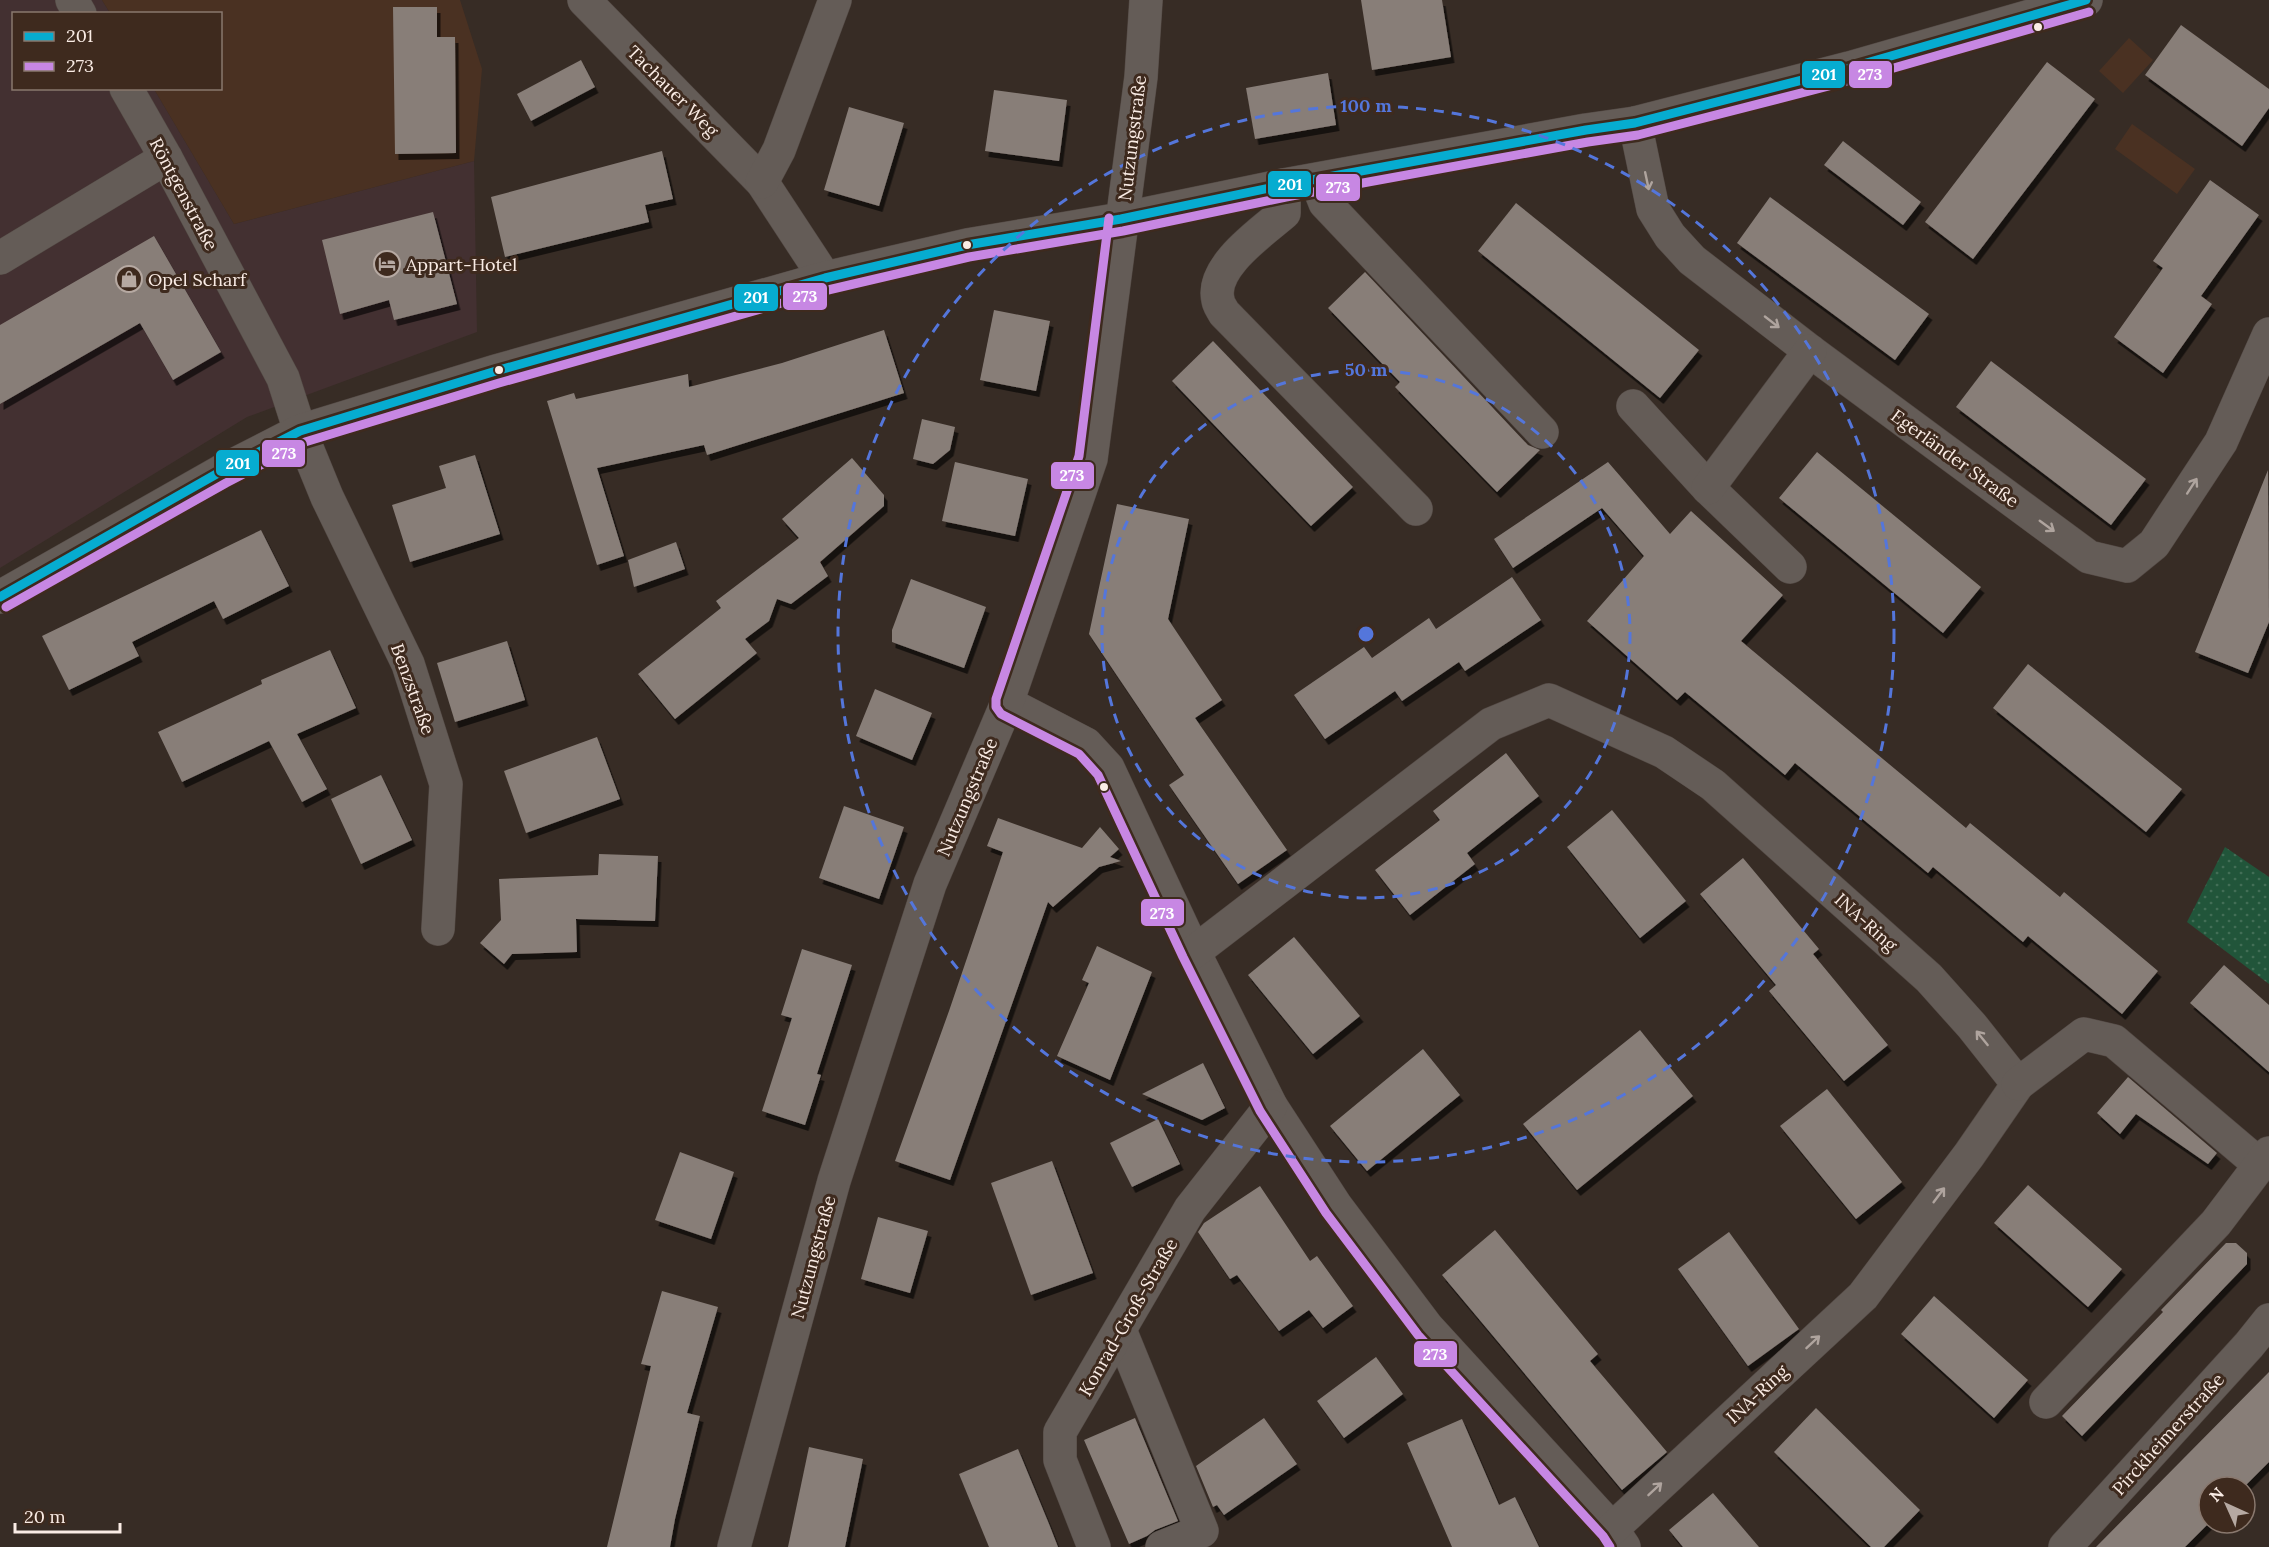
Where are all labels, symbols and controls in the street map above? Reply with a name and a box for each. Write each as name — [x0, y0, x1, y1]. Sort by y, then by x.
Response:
legend — [12, 12, 222, 90]
unlabelled marker — [2032, 21, 2044, 33]
text: 201 — [66, 24, 93, 47]
street label: Tachauer Weg — [622, 40, 724, 142]
text: 273 — [66, 54, 94, 77]
line badge: 201 — [1801, 60, 1846, 89]
line badge: 273 — [1848, 60, 1893, 89]
text: 201 — [1811, 64, 1837, 84]
text: 273 — [1858, 64, 1883, 84]
street label: Nutzungstraße — [1113, 74, 1151, 202]
text: 100 m — [1340, 94, 1392, 117]
street label: Röntgenstraße — [145, 134, 223, 254]
line badge: 201 — [1267, 170, 1312, 198]
one-way arrow — [1642, 170, 1653, 190]
line badge: 273 — [1315, 173, 1361, 202]
text: 201 — [1277, 174, 1303, 194]
text: 273 — [1326, 177, 1351, 197]
unlabelled marker — [961, 239, 973, 251]
hotel icon: Appart-Hotel — [372, 249, 402, 279]
place label: Appart-Hotel — [405, 253, 517, 276]
shop icon: Opel Scharf — [114, 264, 144, 294]
place label: Opel Scharf — [148, 268, 248, 291]
line badge: 273 — [782, 282, 828, 311]
line badge: 201 — [733, 283, 779, 312]
text: 273 — [793, 286, 818, 306]
text: 201 — [743, 287, 769, 307]
one-way arrow — [1764, 316, 1780, 328]
text: 50 m — [1345, 358, 1388, 381]
unlabelled marker — [493, 364, 505, 376]
street label: Egerländer Straße — [1886, 404, 2024, 512]
line badge: 273 — [261, 439, 306, 468]
text: 273 — [272, 443, 297, 463]
line badge: 201 — [215, 449, 260, 477]
text: 201 — [225, 453, 251, 473]
line badge: 273 — [1050, 461, 1095, 490]
text: 273 — [1060, 465, 1085, 485]
one-way arrow — [2185, 478, 2198, 495]
one-way arrow — [2039, 519, 2055, 532]
centre of rings — [1356, 624, 1376, 644]
street label: Benzstraße — [386, 640, 440, 738]
street label: Nutzungstraße — [932, 734, 1002, 860]
unlabelled marker — [1098, 781, 1110, 793]
street label: INA-Ring — [1830, 888, 1903, 957]
line badge: 273 — [1140, 898, 1185, 927]
text: 273 — [1150, 903, 1175, 923]
one-way arrow — [1975, 1030, 1988, 1046]
one-way arrow — [1933, 1187, 1946, 1203]
street label: Nutzungstraße — [786, 1193, 841, 1321]
street label: Konrad-Groß-Straße — [1073, 1234, 1183, 1400]
one-way arrow — [1805, 1336, 1820, 1350]
line badge: 273 — [1413, 1340, 1458, 1368]
text: 273 — [1423, 1344, 1448, 1364]
street label: INA-Ring — [1721, 1359, 1794, 1428]
street label: Pirckheimerstraße — [2107, 1368, 2229, 1500]
north arrow — [2197, 1475, 2257, 1535]
one-way arrow — [1647, 1482, 1662, 1496]
text: N — [2205, 1483, 2228, 1506]
scale bar — [15, 1496, 120, 1534]
text: 20 m — [24, 1505, 66, 1528]

